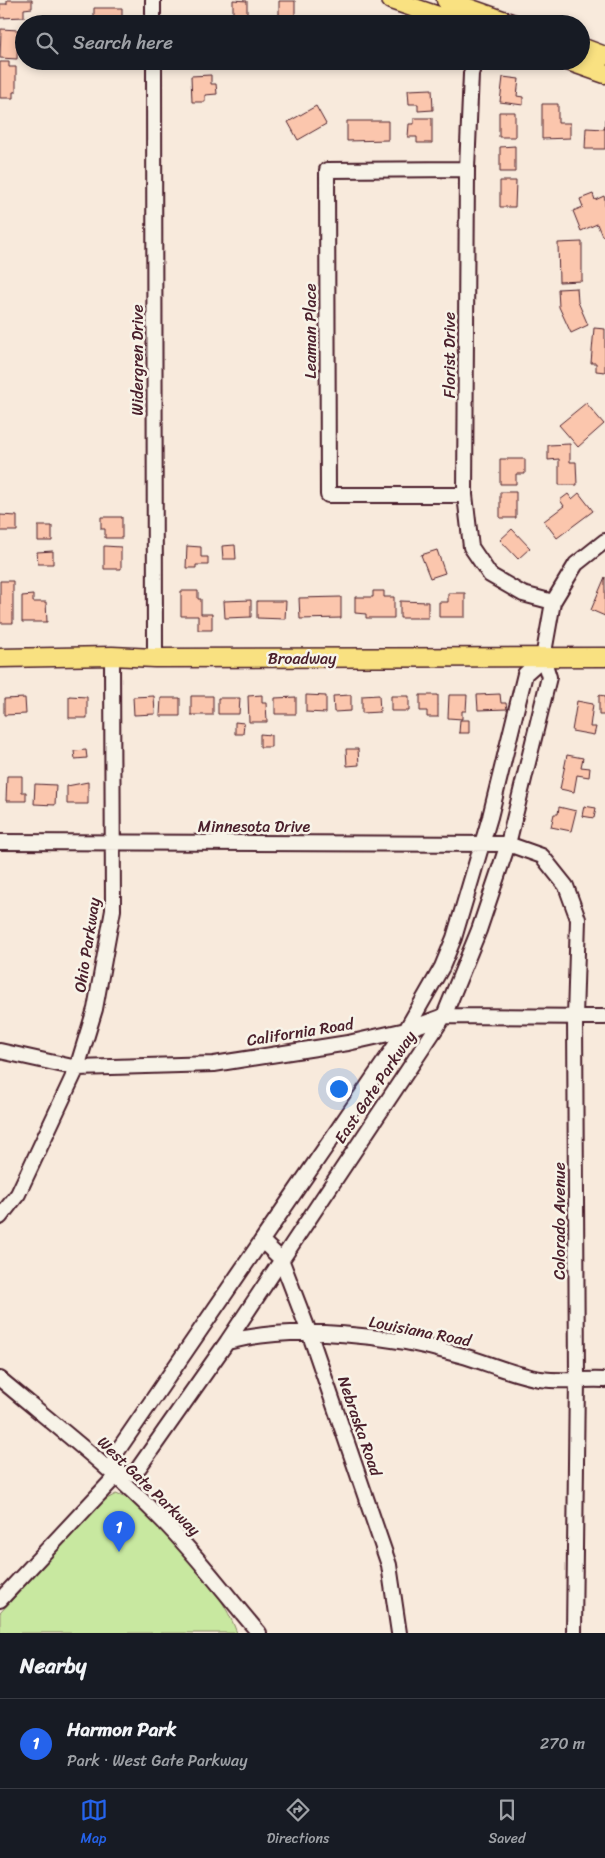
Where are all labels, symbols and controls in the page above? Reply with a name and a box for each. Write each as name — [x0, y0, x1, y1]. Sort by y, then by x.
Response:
search box — [15, 15, 590, 70]
text: Search here — [73, 26, 173, 59]
icon: search — [33, 29, 61, 57]
street label: Leaman Place — [296, 283, 325, 379]
street label: Widergren Drive — [123, 304, 152, 416]
street label: Florist Drive — [435, 312, 464, 398]
street label: Broadway — [268, 644, 337, 673]
street label: Minnesota Drive — [198, 812, 310, 841]
street label: Ohio Parkway — [65, 895, 109, 995]
street label: California Road — [245, 1009, 357, 1055]
street label: East Gate Parkway — [326, 1024, 424, 1150]
your location — [326, 1076, 352, 1102]
street label: Colorado Avenue — [545, 1162, 574, 1280]
street label: Louisiana Road — [366, 1307, 475, 1355]
street label: Nebraska Road — [329, 1372, 391, 1481]
street label: West Gate Parkway — [90, 1429, 208, 1544]
pin: 1 — [103, 1511, 135, 1552]
text: Nearby — [20, 1647, 86, 1685]
text: Harmon Park — [67, 1713, 176, 1746]
text: 1 — [33, 1729, 39, 1758]
text: 270 m — [540, 1729, 585, 1758]
text: Park · West Gate Parkway — [67, 1746, 247, 1775]
tab: Map — [80, 1796, 108, 1851]
tab: Directions — [267, 1796, 329, 1851]
tab: Saved — [489, 1796, 525, 1851]

